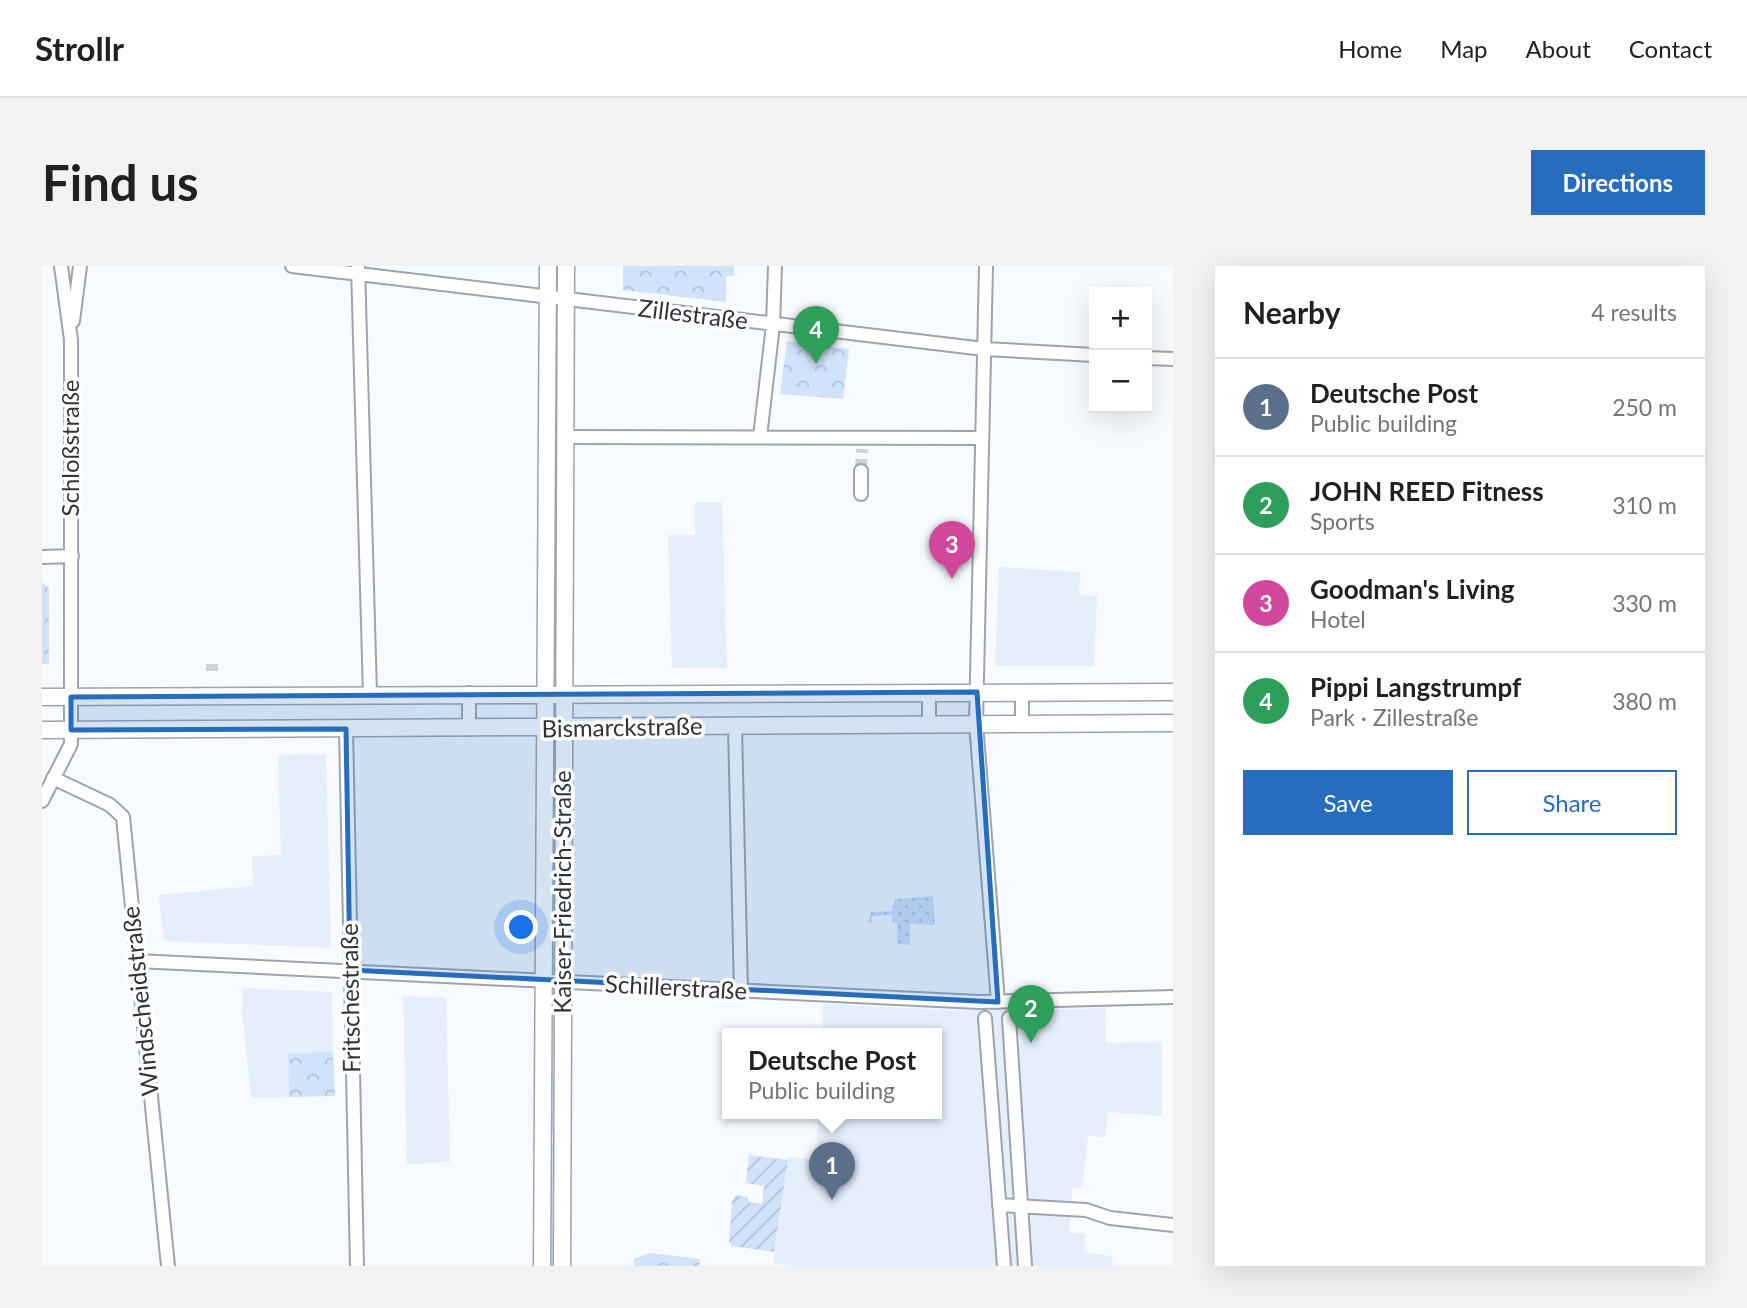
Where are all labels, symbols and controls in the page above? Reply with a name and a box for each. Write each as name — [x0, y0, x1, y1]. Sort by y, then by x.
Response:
text: Strollr — [35, 28, 124, 68]
text: Home — [1338, 34, 1402, 63]
text: Map — [1440, 34, 1488, 63]
text: About — [1526, 34, 1591, 63]
text: Contact — [1629, 34, 1712, 63]
button: Directions — [1531, 150, 1705, 215]
text: Find us — [42, 153, 199, 211]
map controls — [1089, 287, 1152, 413]
button: + — [1089, 287, 1152, 350]
street label: Zillestraße — [637, 292, 750, 335]
text: Nearby — [1243, 294, 1341, 330]
text: 4 results — [1591, 298, 1677, 326]
pin: 4 — [793, 306, 839, 364]
button: − — [1089, 350, 1152, 413]
text: Deutsche Post — [1310, 377, 1478, 409]
street label: Schloßstraße — [55, 380, 84, 516]
text: 1 — [1259, 393, 1273, 421]
text: 250 m — [1612, 393, 1677, 421]
text: Public building — [1310, 409, 1457, 437]
text: JOHN REED Fitness — [1310, 475, 1544, 507]
text: 2 — [1259, 491, 1273, 519]
text: 310 m — [1612, 491, 1677, 519]
text: Sports — [1310, 507, 1375, 535]
pin: 3 — [929, 521, 975, 579]
text: Goodman's Living — [1310, 573, 1514, 605]
text: 3 — [1259, 589, 1273, 617]
text: 330 m — [1612, 589, 1677, 617]
text: Hotel — [1310, 605, 1366, 633]
text: Pippi Langstrumpf — [1310, 671, 1521, 703]
text: 4 — [1259, 687, 1273, 715]
text: 380 m — [1612, 687, 1677, 715]
text: Park · Zillestraße — [1310, 703, 1478, 731]
street label: Bismarckstraße — [541, 711, 703, 742]
street label: Kaiser-Friedrich-Straße — [547, 770, 576, 1014]
button: Save — [1243, 770, 1453, 835]
button: Share — [1467, 770, 1677, 835]
street label: Windscheidstraße — [115, 905, 164, 1097]
your location — [504, 910, 538, 944]
street label: Fritschestraße — [334, 923, 365, 1073]
street label: Schillerstraße — [604, 968, 748, 1005]
pin: 2 — [1008, 985, 1054, 1043]
popup — [722, 1028, 942, 1119]
text: Deutsche Post — [748, 1044, 916, 1076]
text: Public building — [748, 1076, 895, 1104]
pin: 1 — [809, 1142, 855, 1200]

